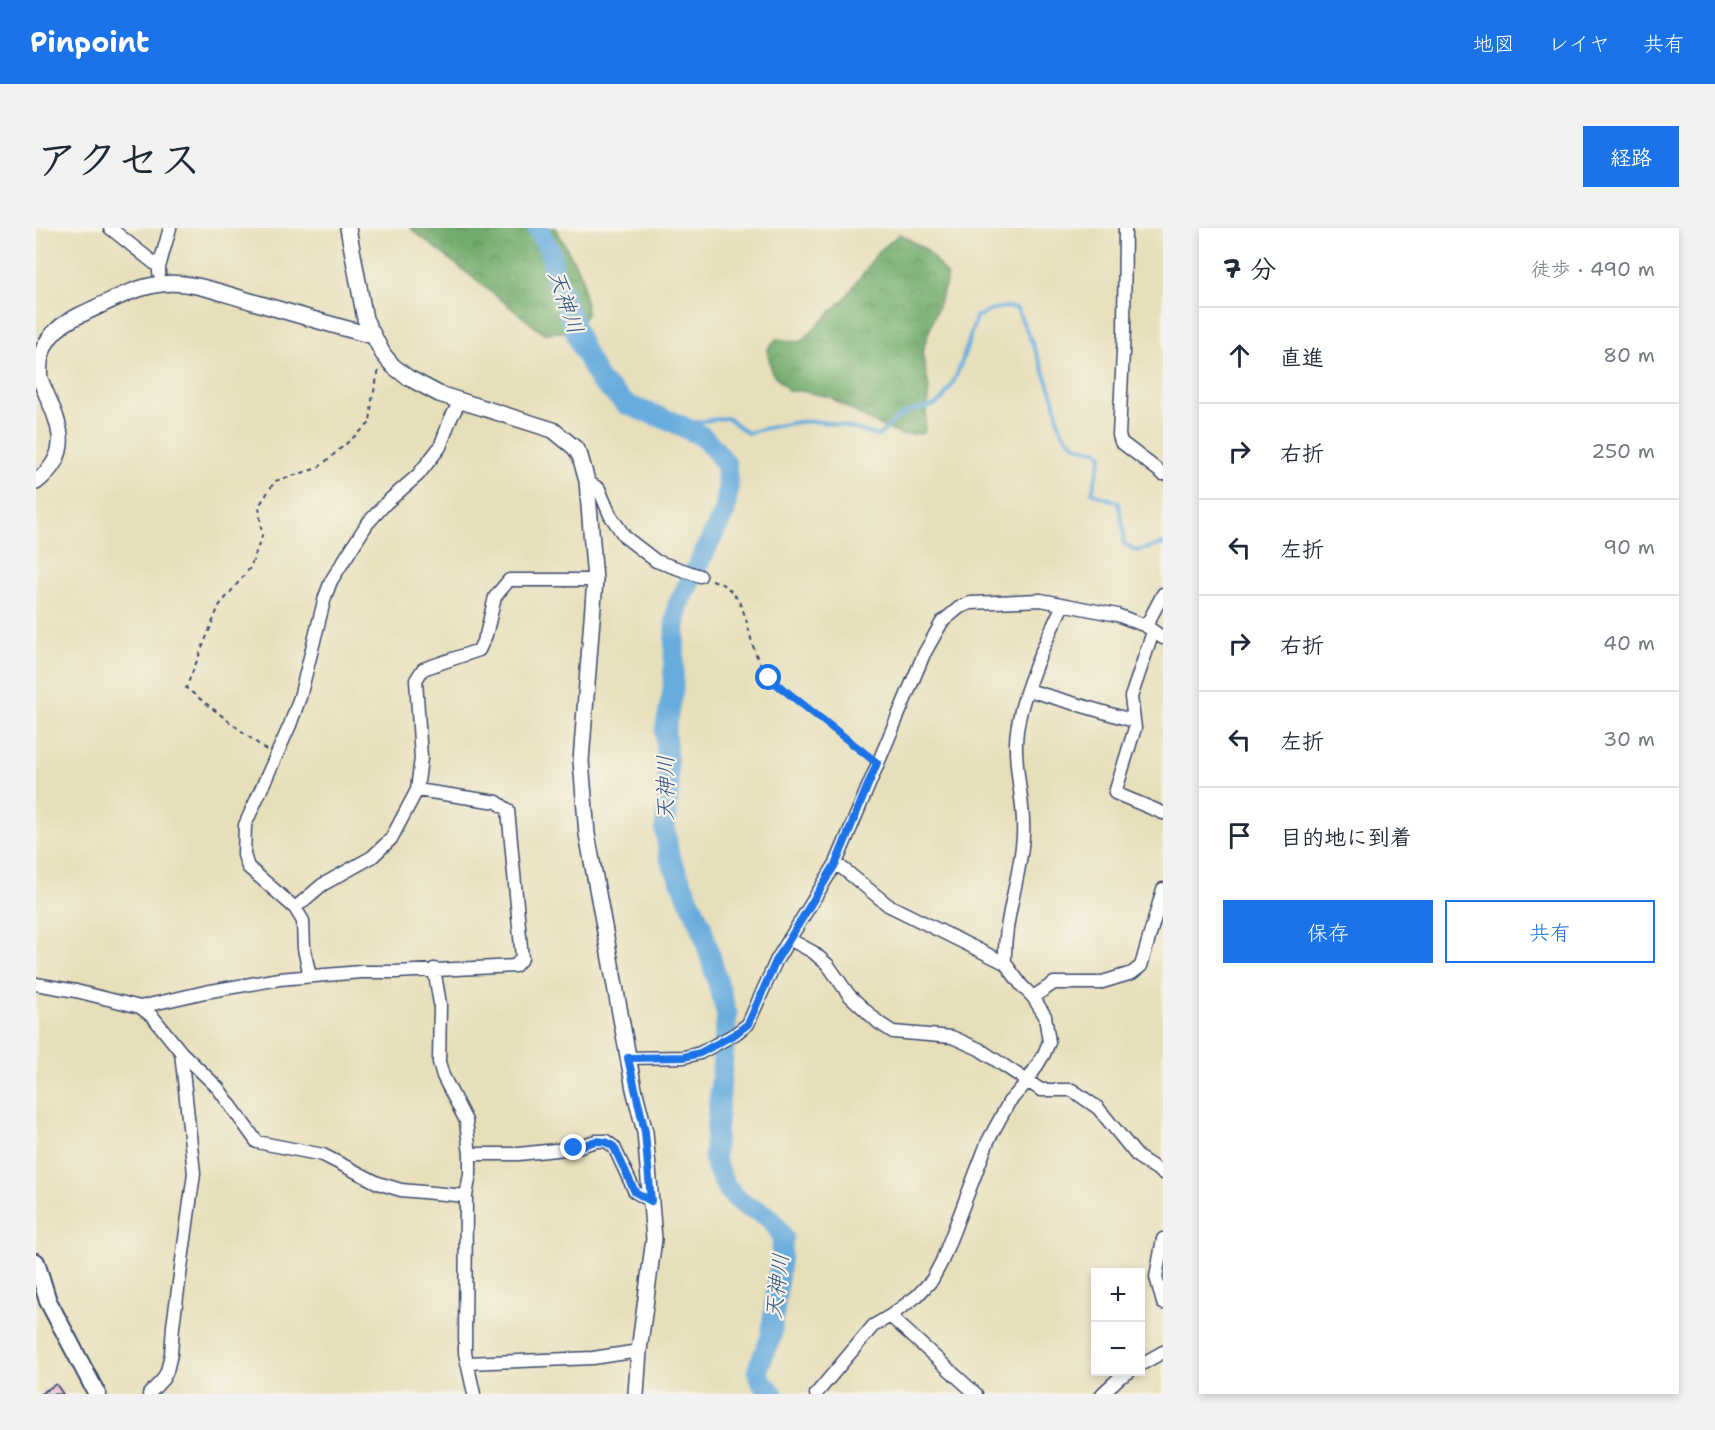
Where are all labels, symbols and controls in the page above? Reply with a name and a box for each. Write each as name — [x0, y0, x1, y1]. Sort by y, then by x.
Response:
text: Pinpoint — [30, 23, 149, 61]
text: 地図 — [1473, 30, 1515, 58]
text: レイヤ — [1548, 30, 1610, 58]
text: 共有 — [1643, 30, 1685, 58]
button: 経路 — [1583, 126, 1679, 187]
text: アクセス — [36, 131, 201, 187]
text: 7 分 — [1223, 251, 1276, 286]
text: 徒歩 · 490 m — [1531, 256, 1655, 282]
water label: 天神川 — [542, 266, 590, 338]
icon: ahead — [1223, 339, 1256, 372]
text: 80 m — [1603, 342, 1655, 368]
text: 直進 — [1280, 343, 1324, 372]
icon: right — [1223, 435, 1256, 468]
text: 250 m — [1591, 438, 1655, 464]
text: 右折 — [1280, 439, 1324, 468]
icon: left — [1223, 531, 1256, 564]
text: 90 m — [1603, 534, 1655, 560]
text: 左折 — [1280, 535, 1324, 564]
icon: right — [1223, 627, 1256, 660]
text: 40 m — [1603, 630, 1655, 656]
text: 右折 — [1280, 631, 1324, 660]
route start — [755, 664, 781, 690]
icon: left — [1223, 723, 1256, 756]
text: 30 m — [1603, 726, 1655, 752]
text: 左折 — [1280, 727, 1324, 756]
water label: 天神川 — [651, 755, 680, 821]
icon: arrive — [1223, 819, 1256, 852]
text: 目的地に到着 — [1280, 823, 1412, 852]
button: 保存 — [1223, 900, 1433, 963]
button: 共有 — [1445, 900, 1655, 963]
route end — [560, 1134, 586, 1160]
water label: 天神川 — [759, 1251, 795, 1321]
map controls — [1091, 1268, 1145, 1376]
button: + — [1091, 1268, 1145, 1322]
button: − — [1091, 1322, 1145, 1376]

